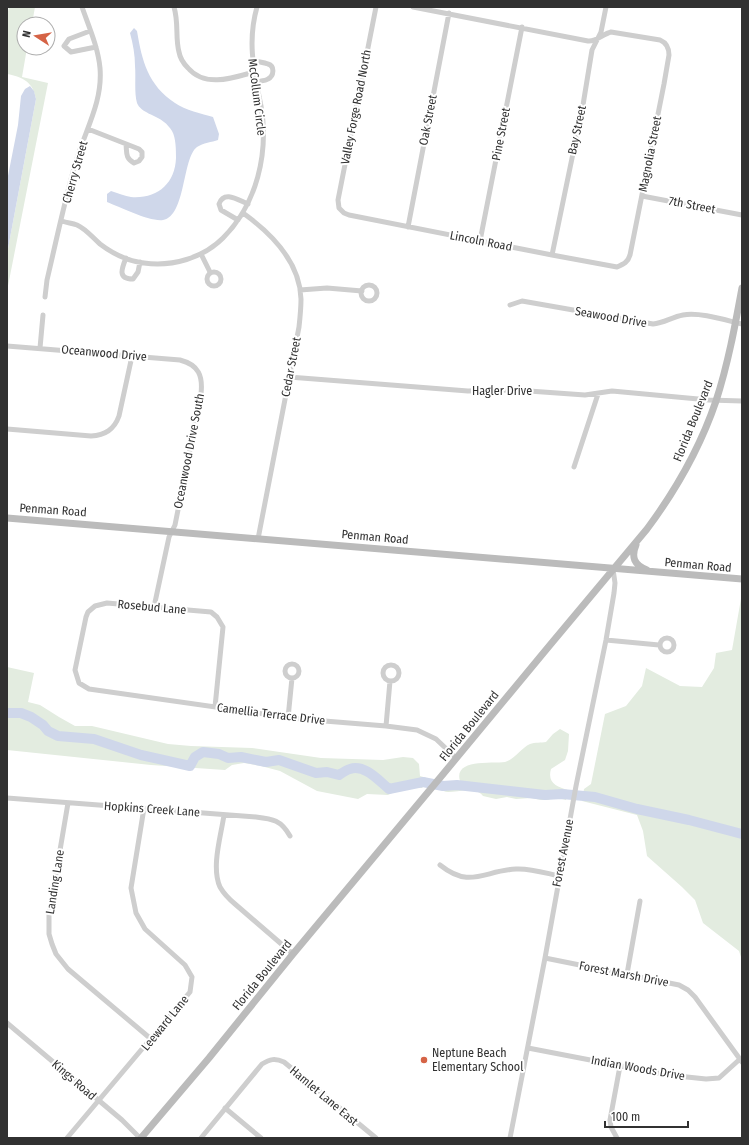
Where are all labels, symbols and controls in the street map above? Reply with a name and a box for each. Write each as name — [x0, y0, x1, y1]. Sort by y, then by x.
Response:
north arrow — [16, 16, 56, 56]
text: N — [20, 29, 34, 39]
street label: Valley Forge Road North — [338, 48, 374, 166]
street label: McCollum Circle — [245, 58, 269, 136]
street label: Oak Street — [416, 93, 440, 146]
street label: Bay Street — [565, 104, 589, 156]
street label: Pine Street — [489, 106, 513, 162]
street label: Magnolia Street — [636, 115, 664, 193]
street label: Cherry Street — [59, 139, 91, 205]
street label: 7th Street — [667, 194, 717, 216]
street label: Lincoln Road — [449, 228, 513, 254]
street label: Seawood Drive — [574, 304, 648, 330]
street label: Cedar Street — [278, 336, 304, 398]
street label: Oceanwood Drive — [61, 342, 147, 364]
street label: Florida Boulevard — [670, 378, 716, 464]
street label: Hagler Drive — [472, 384, 532, 398]
street label: Oceanwood Drive South — [171, 392, 207, 510]
street label: Penman Road — [19, 501, 87, 519]
street label: Penman Road — [341, 527, 409, 547]
street label: Penman Road — [664, 555, 732, 575]
street label: Rosebud Lane — [117, 597, 187, 617]
street label: Florida Boulevard — [436, 688, 502, 764]
street label: Camellia Terrace Drive — [216, 700, 326, 728]
street label: Hopkins Creek Lane — [103, 799, 201, 819]
street label: Forest Avenue — [550, 818, 576, 888]
street label: Landing Lane — [43, 849, 67, 915]
street label: Florida Boulevard — [229, 937, 295, 1013]
street label: Forest Marsh Drive — [578, 958, 670, 990]
street label: Leeward Lane — [138, 993, 192, 1053]
place label: Neptune Beach Elementary School — [432, 1046, 523, 1074]
street label: Indian Woods Drive — [590, 1053, 686, 1083]
marker: Neptune Beach Elementary School — [419, 1055, 429, 1065]
street label: Kings Road — [49, 1057, 99, 1103]
street label: Hamlet Lane East — [287, 1063, 361, 1129]
scale bar — [605, 1103, 688, 1129]
text: 100 m — [611, 1110, 640, 1124]

